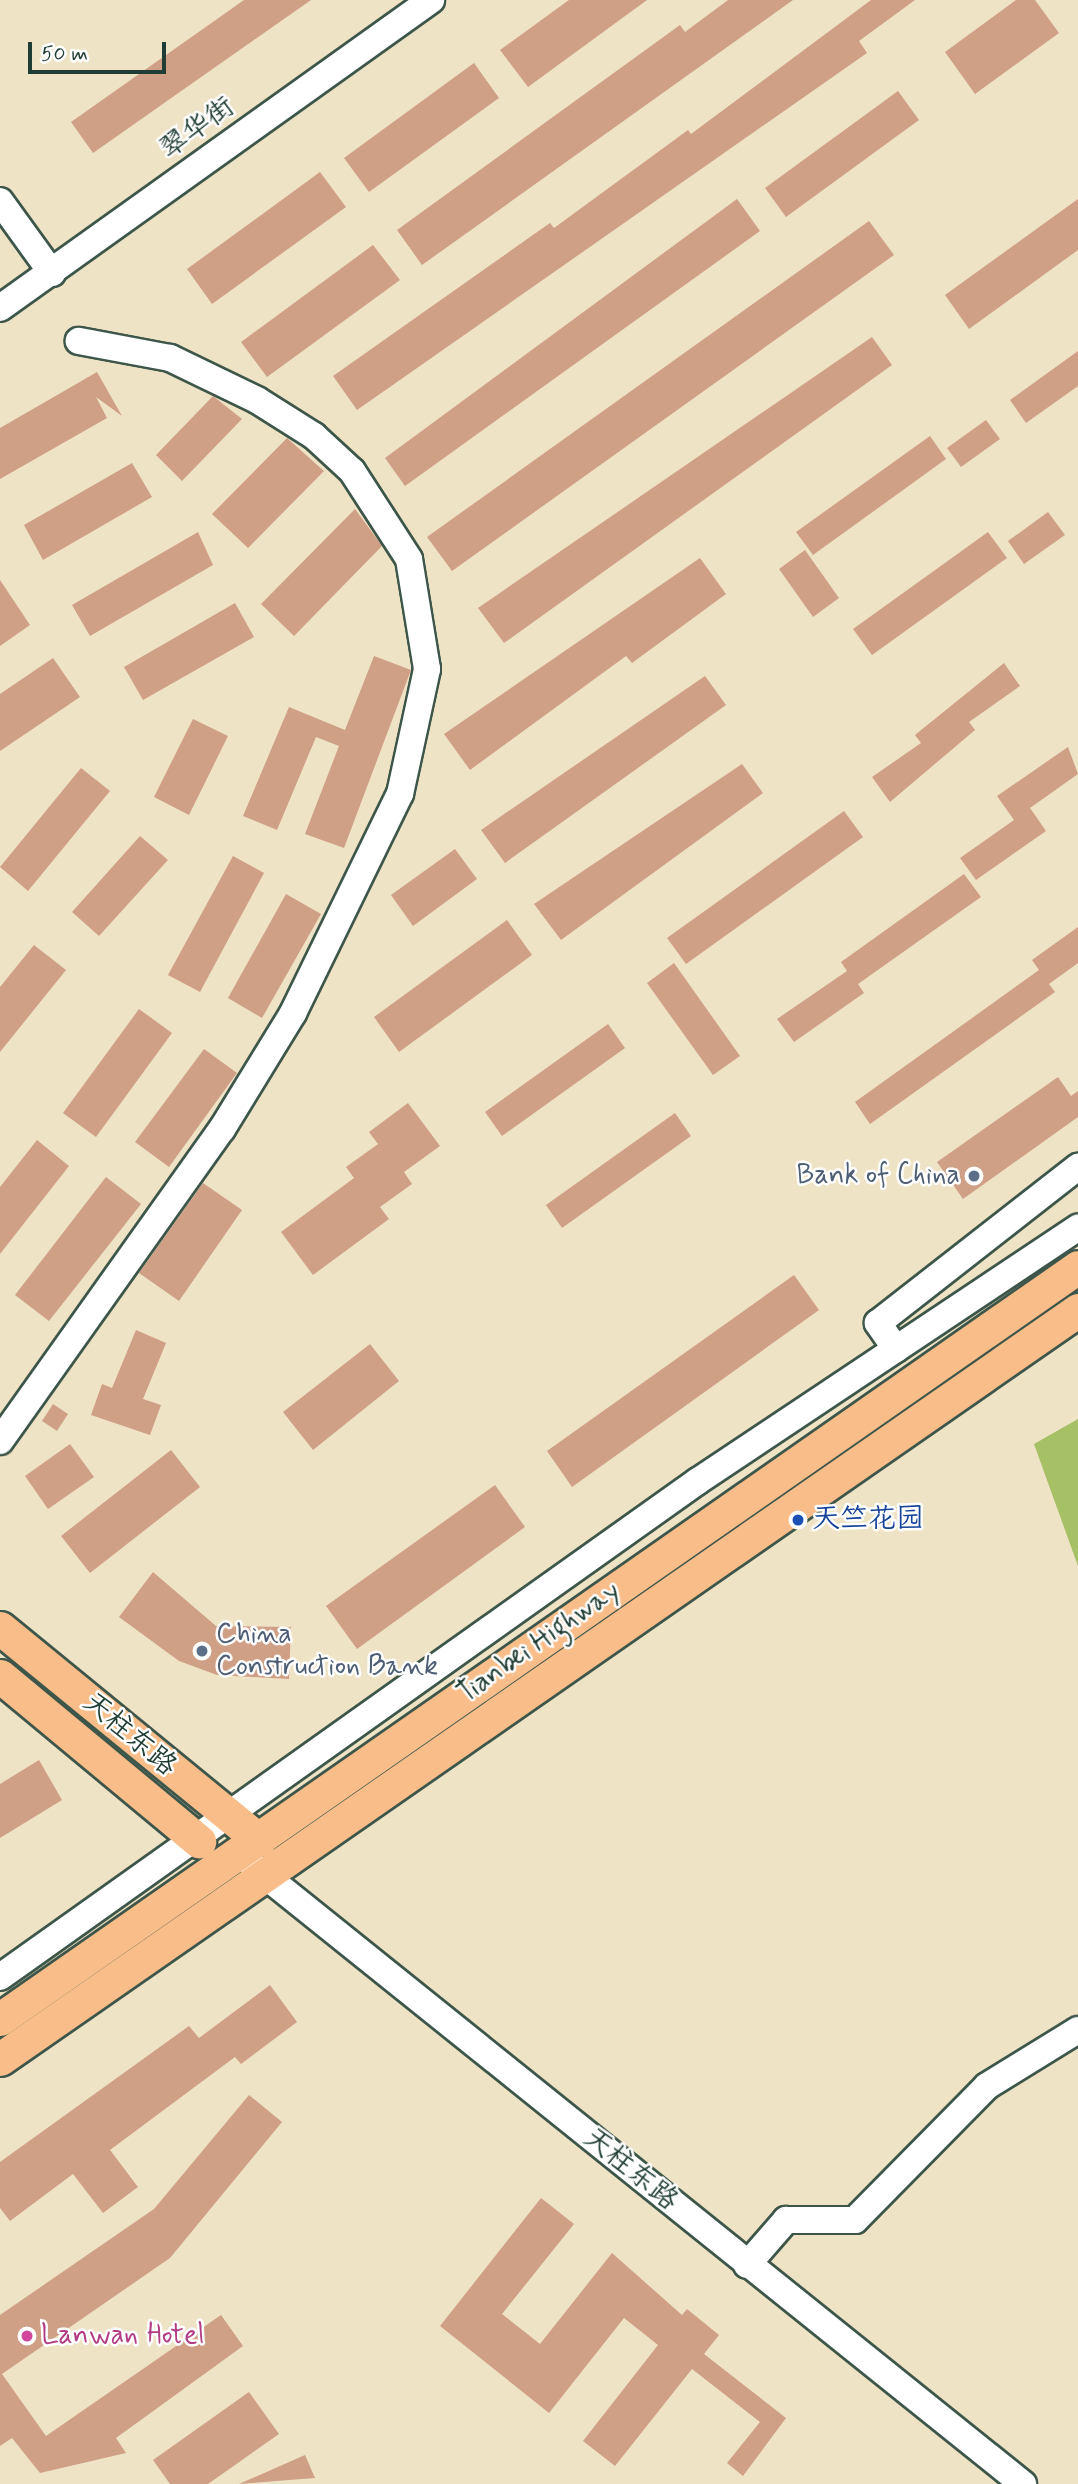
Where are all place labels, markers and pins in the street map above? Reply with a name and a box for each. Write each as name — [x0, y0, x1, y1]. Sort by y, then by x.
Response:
place label: Bank of China — [783, 1159, 960, 1193]
marker: Bank of China — [966, 1168, 982, 1184]
place label: 天竺花园 — [812, 1503, 924, 1537]
marker: 天竺花园 — [790, 1512, 806, 1528]
place label: China Construction Bank — [216, 1618, 429, 1684]
marker: China Construction Bank — [194, 1643, 210, 1659]
place label: Lanwan Hotel — [41, 2319, 203, 2353]
marker: Lanwan Hotel — [19, 2328, 35, 2344]

